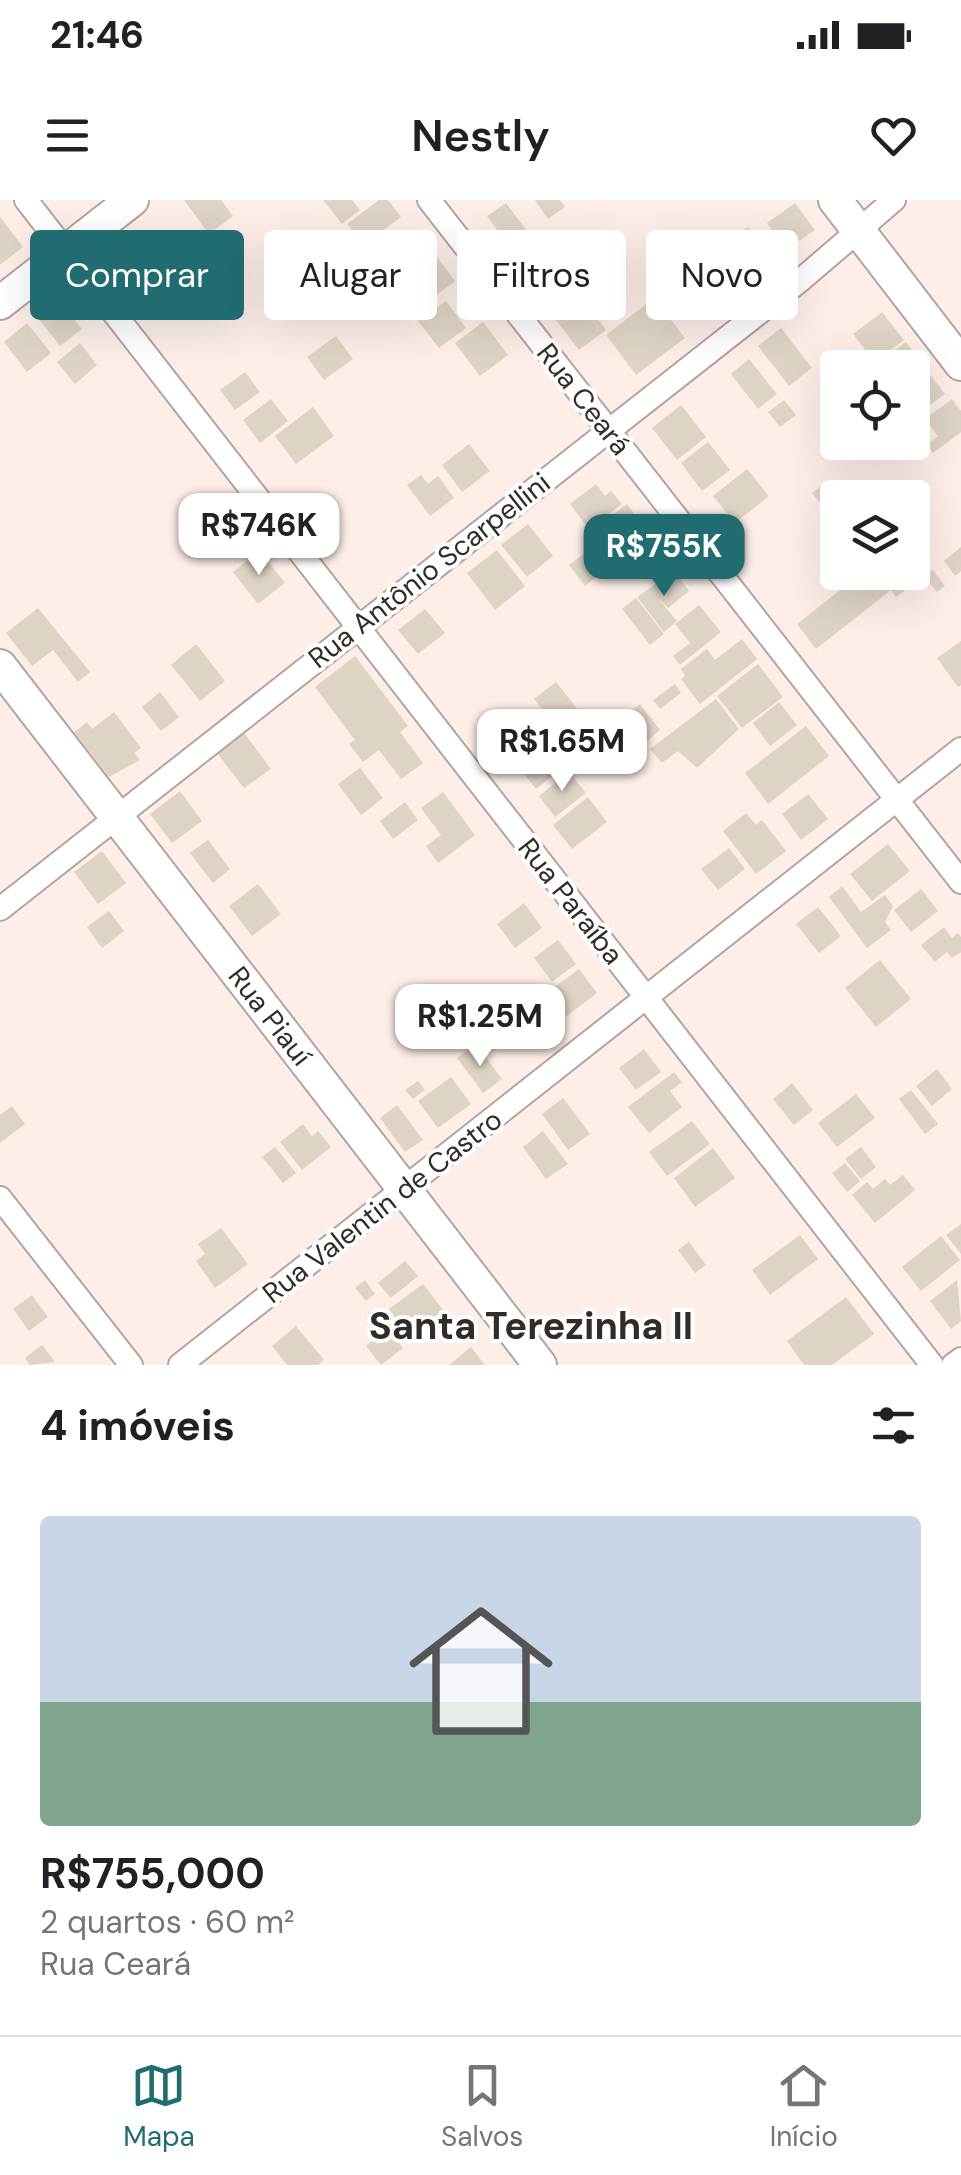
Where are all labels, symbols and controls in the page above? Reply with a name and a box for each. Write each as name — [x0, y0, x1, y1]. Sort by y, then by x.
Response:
text: 21:46 — [50, 10, 144, 60]
text: Nestly — [411, 106, 550, 165]
icon: menu — [40, 108, 95, 163]
icon: heart — [866, 108, 921, 163]
chip: Comprar — [30, 230, 244, 320]
chip: Alugar — [264, 230, 437, 320]
chip: Filtros — [457, 230, 626, 320]
chip: Novo — [646, 230, 798, 320]
street label: Rua Ceará — [528, 336, 639, 463]
map controls — [820, 350, 930, 590]
button: locate — [820, 350, 930, 460]
street label: Rua Antônio Scarpellini — [301, 464, 558, 677]
button: layers — [820, 480, 930, 590]
pin: R$746K — [178, 493, 340, 578]
text: R$746K — [201, 504, 317, 546]
pin: R$755K — [583, 514, 745, 599]
text: R$755K — [606, 525, 722, 567]
pin: R$1.65M — [470, 709, 654, 794]
text: R$1.65M — [499, 720, 625, 762]
street label: Rua Paraíba — [510, 831, 632, 972]
street label: Rua Piauí — [220, 959, 320, 1074]
pin: R$1.25M — [388, 984, 572, 1069]
text: R$1.25M — [417, 995, 543, 1037]
street label: Rua Valentin de Castro — [255, 1101, 510, 1312]
district label: Santa Terezinha II — [369, 1301, 693, 1351]
text: 4 imóveis — [40, 1398, 235, 1453]
icon: filters — [866, 1398, 921, 1453]
icon: home — [391, 1581, 571, 1761]
text: R$755,000 — [40, 1846, 265, 1901]
text: 2 quartos · 60 m² — [40, 1901, 295, 1943]
text: Rua Ceará — [40, 1943, 191, 1985]
tab: Mapa — [123, 2058, 195, 2155]
tab: Salvos — [441, 2058, 523, 2155]
tab: Início — [770, 2058, 838, 2155]

